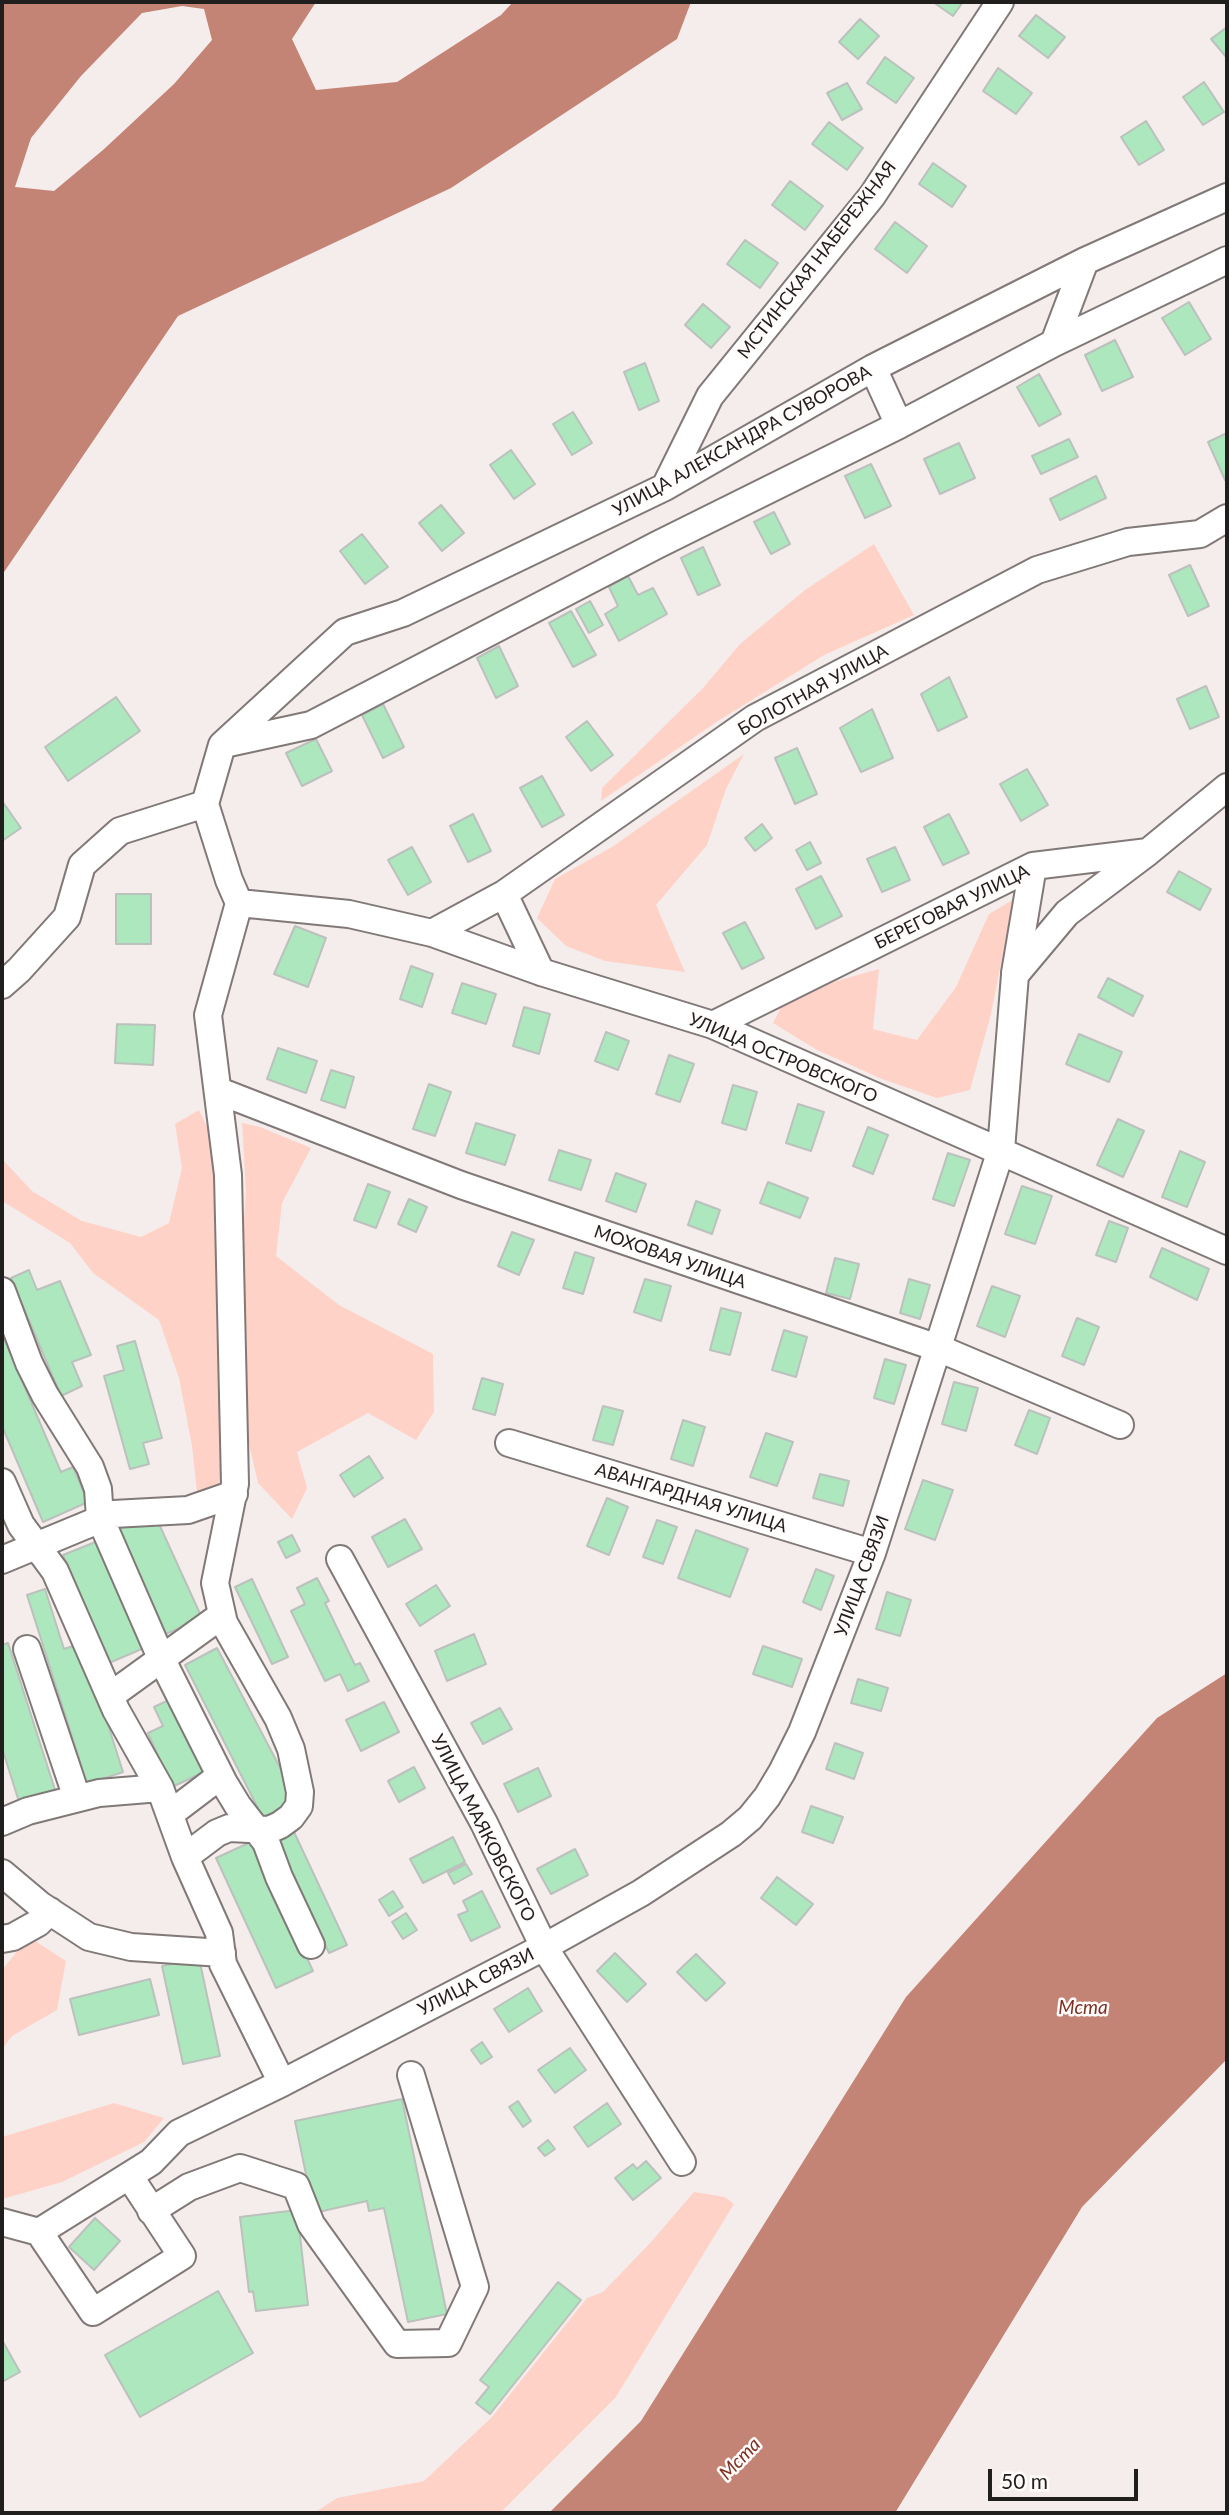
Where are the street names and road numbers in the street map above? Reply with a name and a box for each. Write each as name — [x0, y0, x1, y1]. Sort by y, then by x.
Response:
street label: МСТИНСКАЯ НАБЕРЕЖНАЯ — [733, 157, 901, 363]
street label: УЛИЦА АЛЕКСАНДРА СУВОРОВА — [609, 361, 875, 521]
street label: БОЛОТНАЯ УЛИЦА — [734, 640, 892, 740]
street label: БЕРЕГОВАЯ УЛИЦА — [871, 860, 1033, 954]
street label: УЛИЦА ОСТРОВСКОГО — [685, 1008, 881, 1108]
street label: МОХОВАЯ УЛИЦА — [591, 1221, 749, 1293]
street label: АВАНГАРДНАЯ УЛИЦА — [593, 1459, 789, 1537]
street label: УЛИЦА СВЯЗИ — [830, 1512, 894, 1640]
street label: УЛИЦА МАЯКОВСКОГО — [426, 1731, 540, 1925]
street label: УЛИЦА СВЯЗИ — [414, 1943, 538, 2021]

